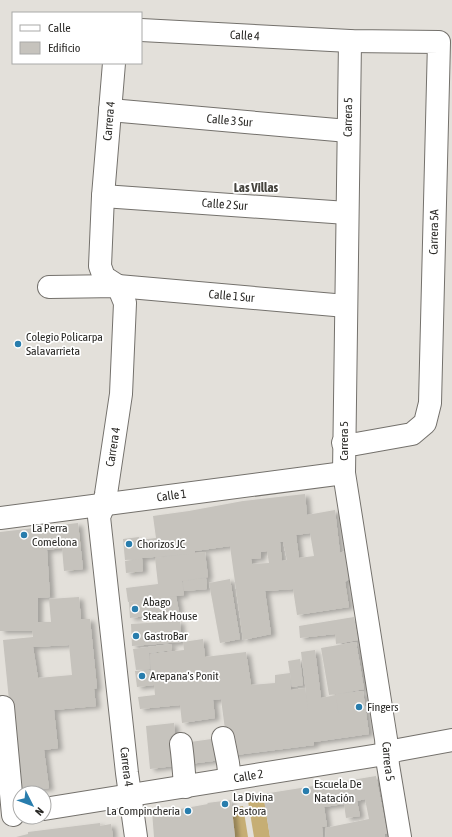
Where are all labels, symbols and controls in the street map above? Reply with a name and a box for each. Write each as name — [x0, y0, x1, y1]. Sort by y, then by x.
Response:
legend — [12, 12, 142, 64]
text: Calle — [48, 21, 71, 35]
street label: Calle 4 — [230, 28, 261, 43]
text: Edificio — [48, 41, 81, 55]
street label: Carrera 5 — [341, 97, 355, 137]
street label: Carrera 4 — [100, 100, 118, 141]
street label: Calle 3 Sur — [206, 112, 254, 130]
district label: Las Villas — [234, 180, 279, 195]
street label: Calle 2 Sur — [201, 196, 249, 213]
street label: Carrera 5A — [427, 209, 441, 255]
street label: Calle 1 Sur — [208, 287, 256, 305]
place label: Colegio Policarpa Salavarrieta — [26, 330, 103, 358]
marker: Colegio Policarpa Salavarrieta — [13, 339, 23, 349]
street label: Carrera 5 — [337, 421, 351, 461]
street label: Carrera 4 — [103, 426, 123, 468]
street label: Calle 1 — [156, 487, 188, 504]
place label: La Perra Comelona — [32, 521, 77, 549]
marker: La Perra Comelona — [19, 530, 29, 540]
place label: Chorizos JC — [137, 537, 186, 551]
marker: Chorizos JC — [124, 539, 134, 549]
place label: Abago Steak House — [143, 595, 197, 623]
marker: Abago Steak House — [130, 604, 140, 614]
place label: GastroBar — [144, 629, 188, 643]
marker: GastroBar — [131, 631, 141, 641]
place label: Arepana's Ponit — [150, 669, 219, 683]
marker: Arepana's Ponit — [137, 671, 147, 681]
place label: Fingers — [367, 700, 399, 714]
marker: Fingers — [354, 702, 364, 712]
street label: Carrera 5 — [379, 741, 398, 782]
street label: Carrera 4 — [117, 746, 136, 788]
street label: Calle 2 — [232, 767, 264, 785]
place label: Escuela De Natación — [314, 777, 362, 805]
north arrow — [12, 785, 52, 825]
marker: Escuela De Natación — [301, 786, 311, 796]
place label: La Dívina Pastora — [233, 790, 273, 818]
marker: La Dívina Pastora — [220, 799, 230, 809]
place label: La Compincheria — [107, 804, 180, 818]
text: N — [33, 805, 46, 818]
marker: La Compincheria — [183, 806, 193, 816]

